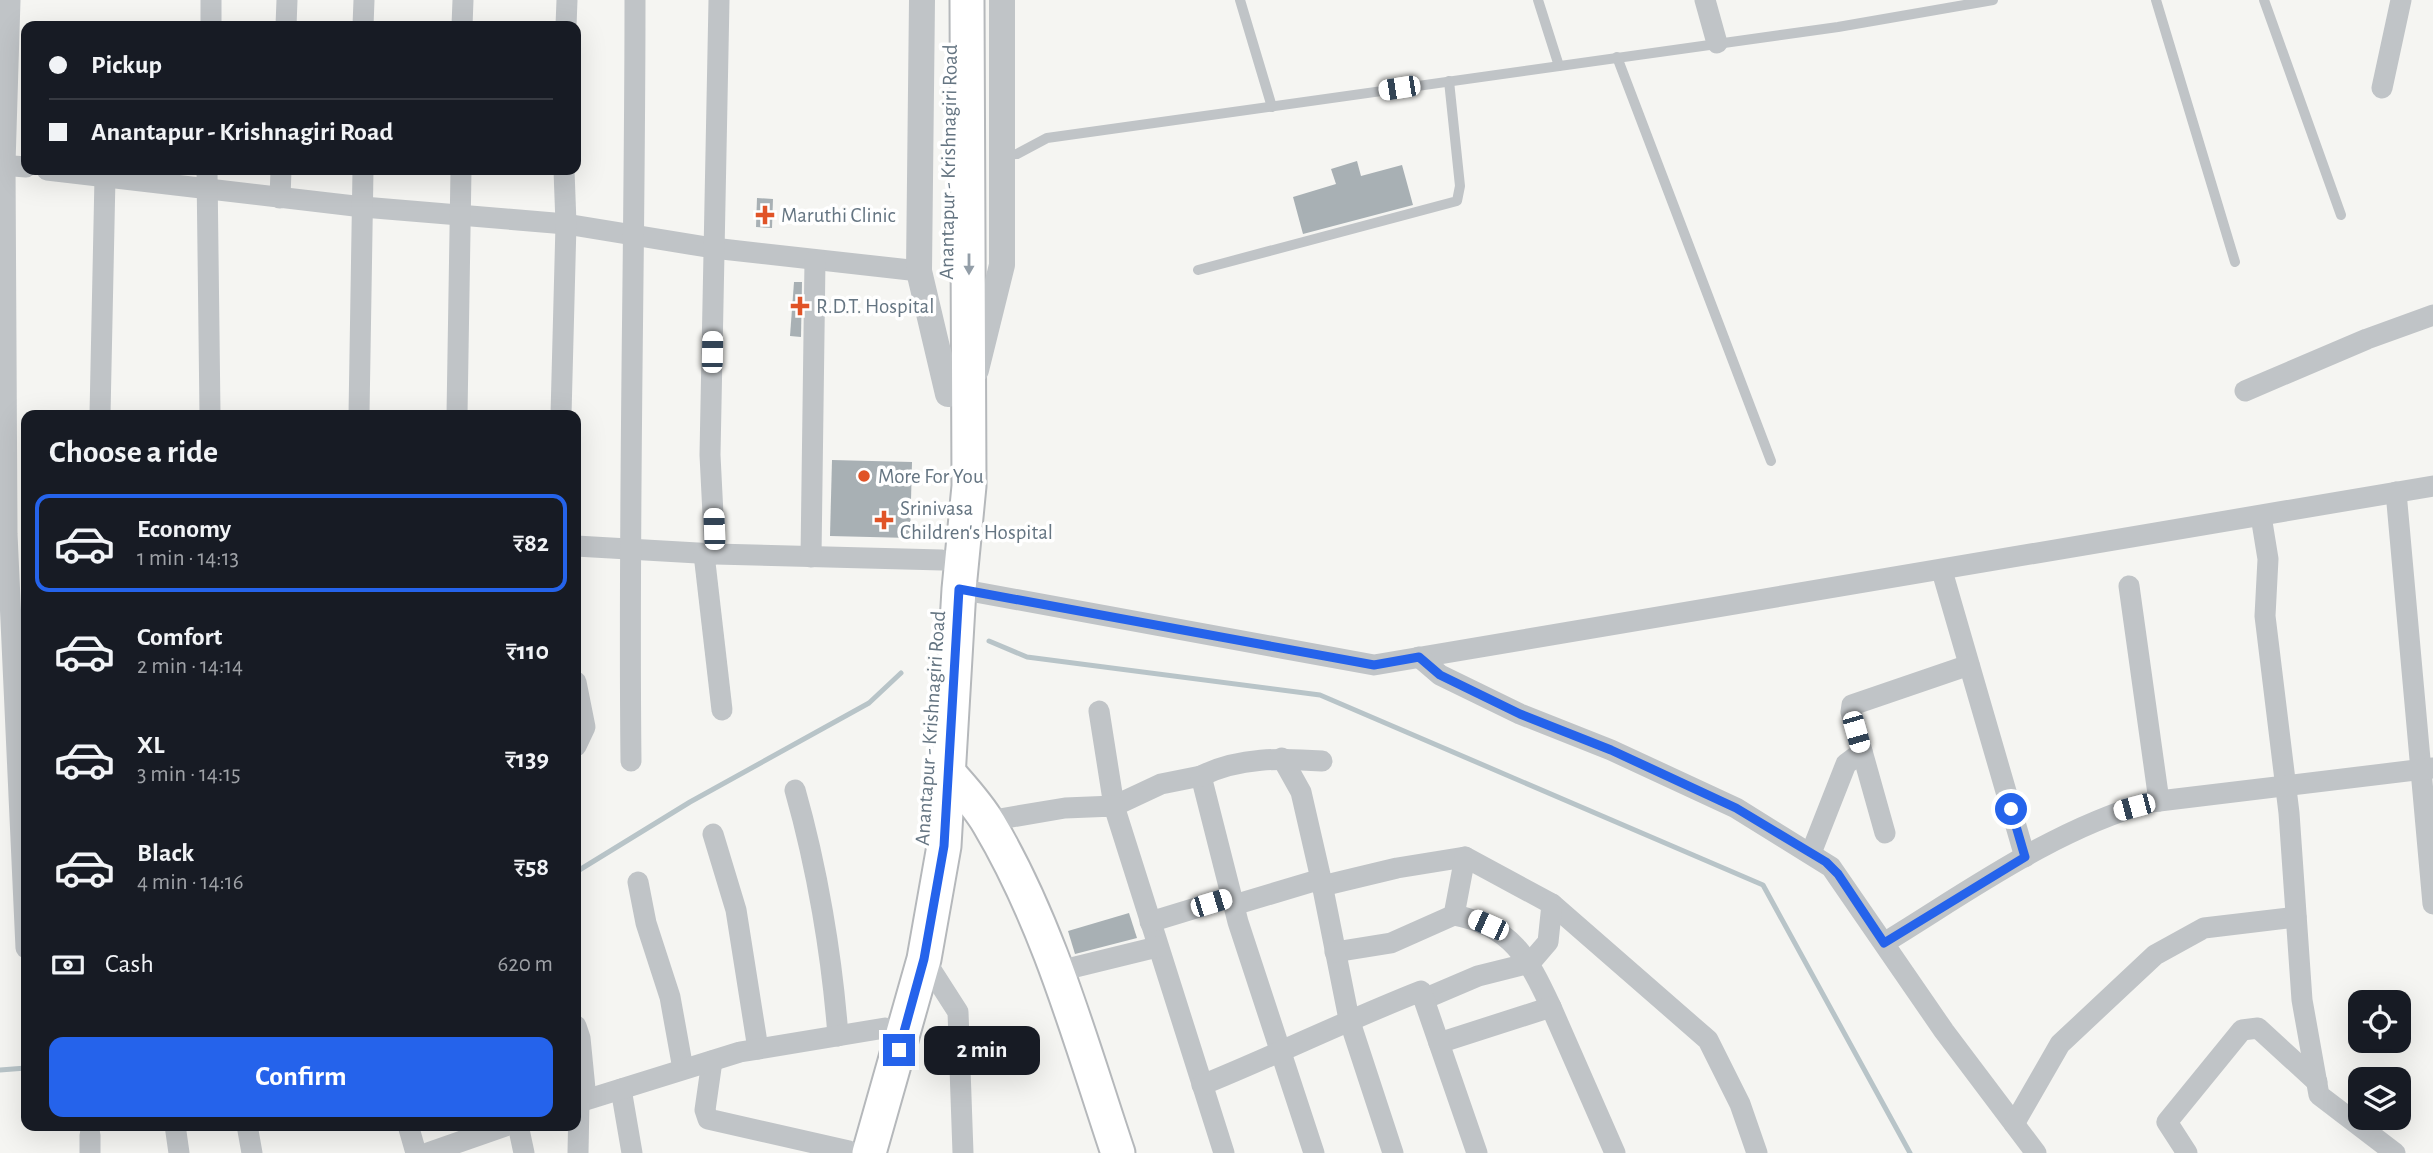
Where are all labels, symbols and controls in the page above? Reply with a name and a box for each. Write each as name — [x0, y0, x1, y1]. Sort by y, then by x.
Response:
street label: Anantapur - Krishnagiri Road — [936, 44, 961, 280]
text: Pickup — [91, 52, 162, 78]
car — [1377, 74, 1422, 102]
text: Anantapur - Krishnagiri Road — [91, 119, 393, 145]
marker: Maruthi Clinic — [755, 205, 775, 225]
place label: Maruthi Clinic — [781, 205, 896, 226]
one-way arrow — [963, 253, 974, 275]
marker: R.D.T. Hospital — [790, 296, 810, 316]
place label: R.D.T. Hospital — [816, 296, 934, 317]
car — [702, 331, 723, 373]
text: Choose a ride — [49, 436, 218, 468]
place label: More For You — [878, 466, 984, 487]
marker: More For You — [856, 468, 872, 484]
place label: Srinivasa Children's Hospital — [900, 498, 1053, 543]
car — [703, 508, 726, 550]
marker: Srinivasa Children's Hospital — [874, 510, 894, 530]
icon: car — [53, 512, 116, 575]
text: Economy — [137, 516, 231, 542]
text: ₹82 — [513, 530, 549, 556]
text: 1 min · 14:13 — [137, 547, 239, 570]
street label: Anantapur - Krishnagiri Road — [912, 610, 949, 846]
icon: car — [53, 620, 116, 683]
text: Comfort — [137, 624, 222, 650]
text: ₹110 — [506, 638, 549, 664]
text: 2 min · 14:14 — [137, 655, 243, 678]
car — [1841, 709, 1872, 755]
icon: car — [53, 728, 116, 791]
text: XL — [137, 732, 164, 758]
text: ₹139 — [505, 746, 549, 772]
text: 3 min · 14:15 — [137, 763, 241, 786]
car — [2111, 791, 2158, 823]
route start — [1995, 793, 2027, 825]
icon: car — [53, 836, 116, 899]
text: Black — [137, 840, 194, 866]
text: ₹58 — [514, 854, 549, 880]
text: 4 min · 14:16 — [137, 871, 244, 894]
car — [1188, 887, 1235, 919]
car — [1465, 907, 1512, 943]
icon: cash — [49, 946, 87, 984]
text: Cash — [105, 951, 154, 977]
text: 620 m — [497, 953, 553, 976]
map controls — [2348, 990, 2411, 1130]
button: locate — [2348, 990, 2411, 1053]
callout: 2 min — [923, 1026, 1039, 1074]
route end — [883, 1034, 915, 1066]
button: Confirm — [49, 1037, 553, 1117]
text: 2 min — [956, 1039, 1008, 1062]
button: layers — [2348, 1067, 2411, 1130]

